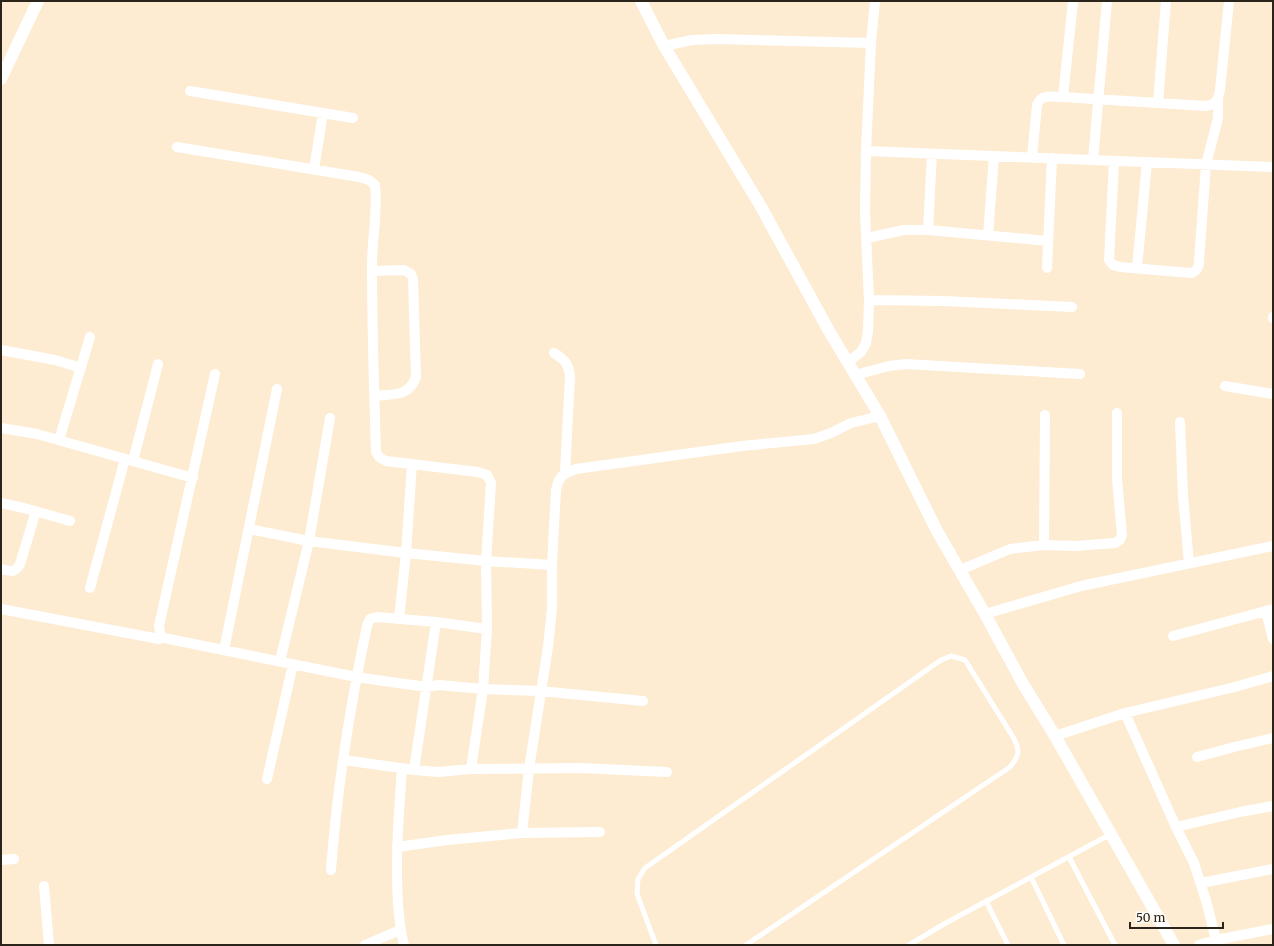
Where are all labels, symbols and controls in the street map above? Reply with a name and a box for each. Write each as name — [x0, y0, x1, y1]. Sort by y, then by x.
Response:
scale bar — [1130, 904, 1223, 930]
text: 50 m — [1136, 910, 1165, 925]

